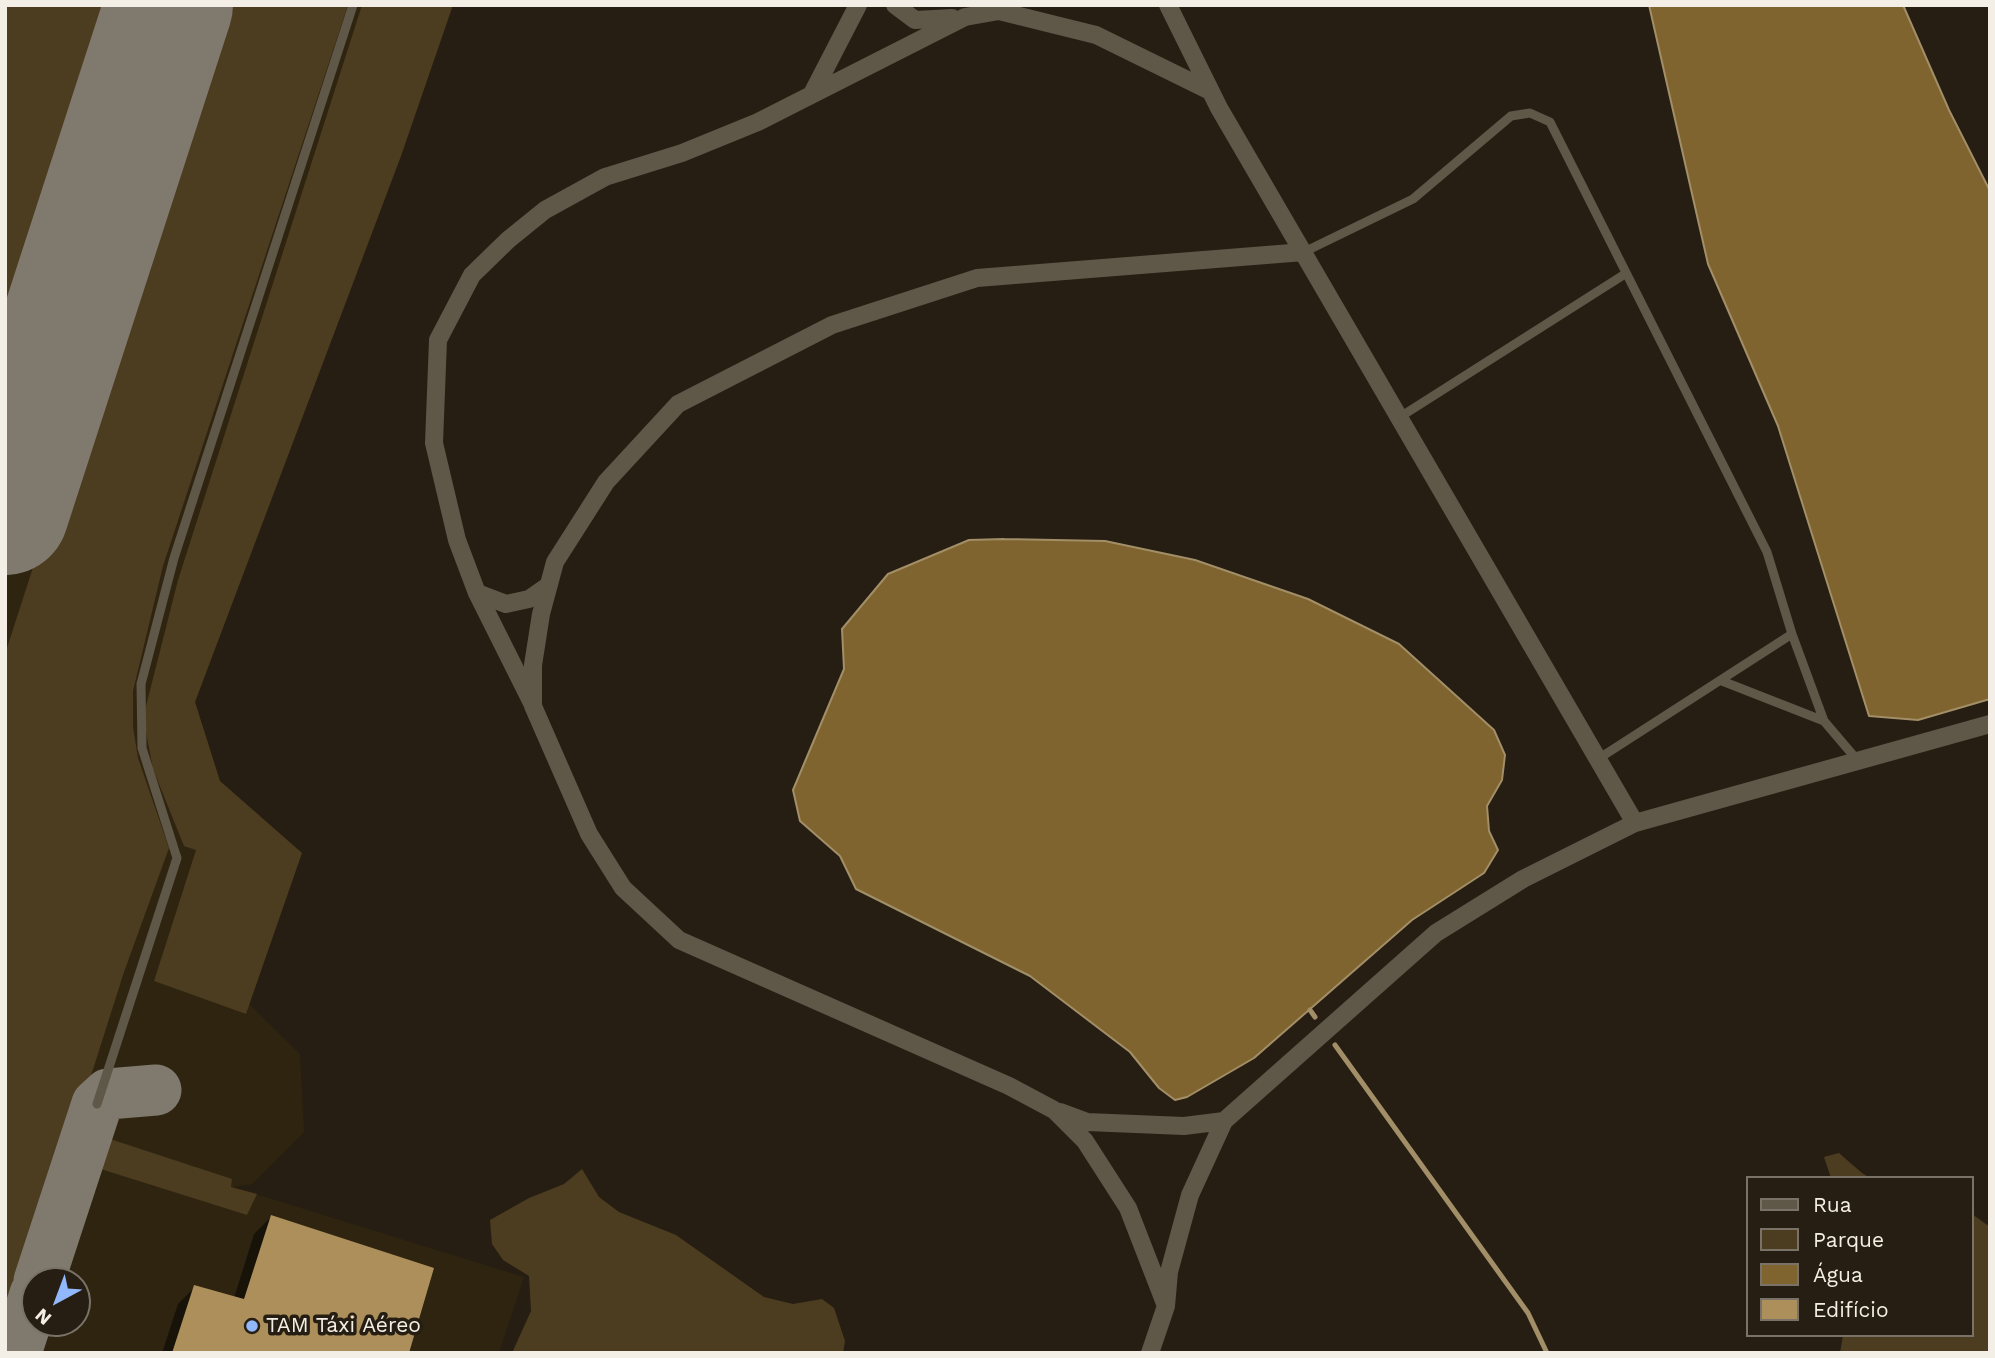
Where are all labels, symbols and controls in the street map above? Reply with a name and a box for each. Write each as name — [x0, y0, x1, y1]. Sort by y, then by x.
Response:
legend — [1746, 1176, 1974, 1337]
text: Rua — [1813, 1192, 1852, 1217]
text: Parque — [1813, 1227, 1884, 1252]
text: Água — [1813, 1262, 1863, 1287]
north arrow — [21, 1267, 91, 1337]
text: Edifício — [1813, 1297, 1889, 1322]
text: N — [30, 1303, 56, 1330]
place label: TAM Táxi Aéreo — [266, 1313, 421, 1339]
marker: TAM Táxi Aéreo — [244, 1318, 260, 1334]

